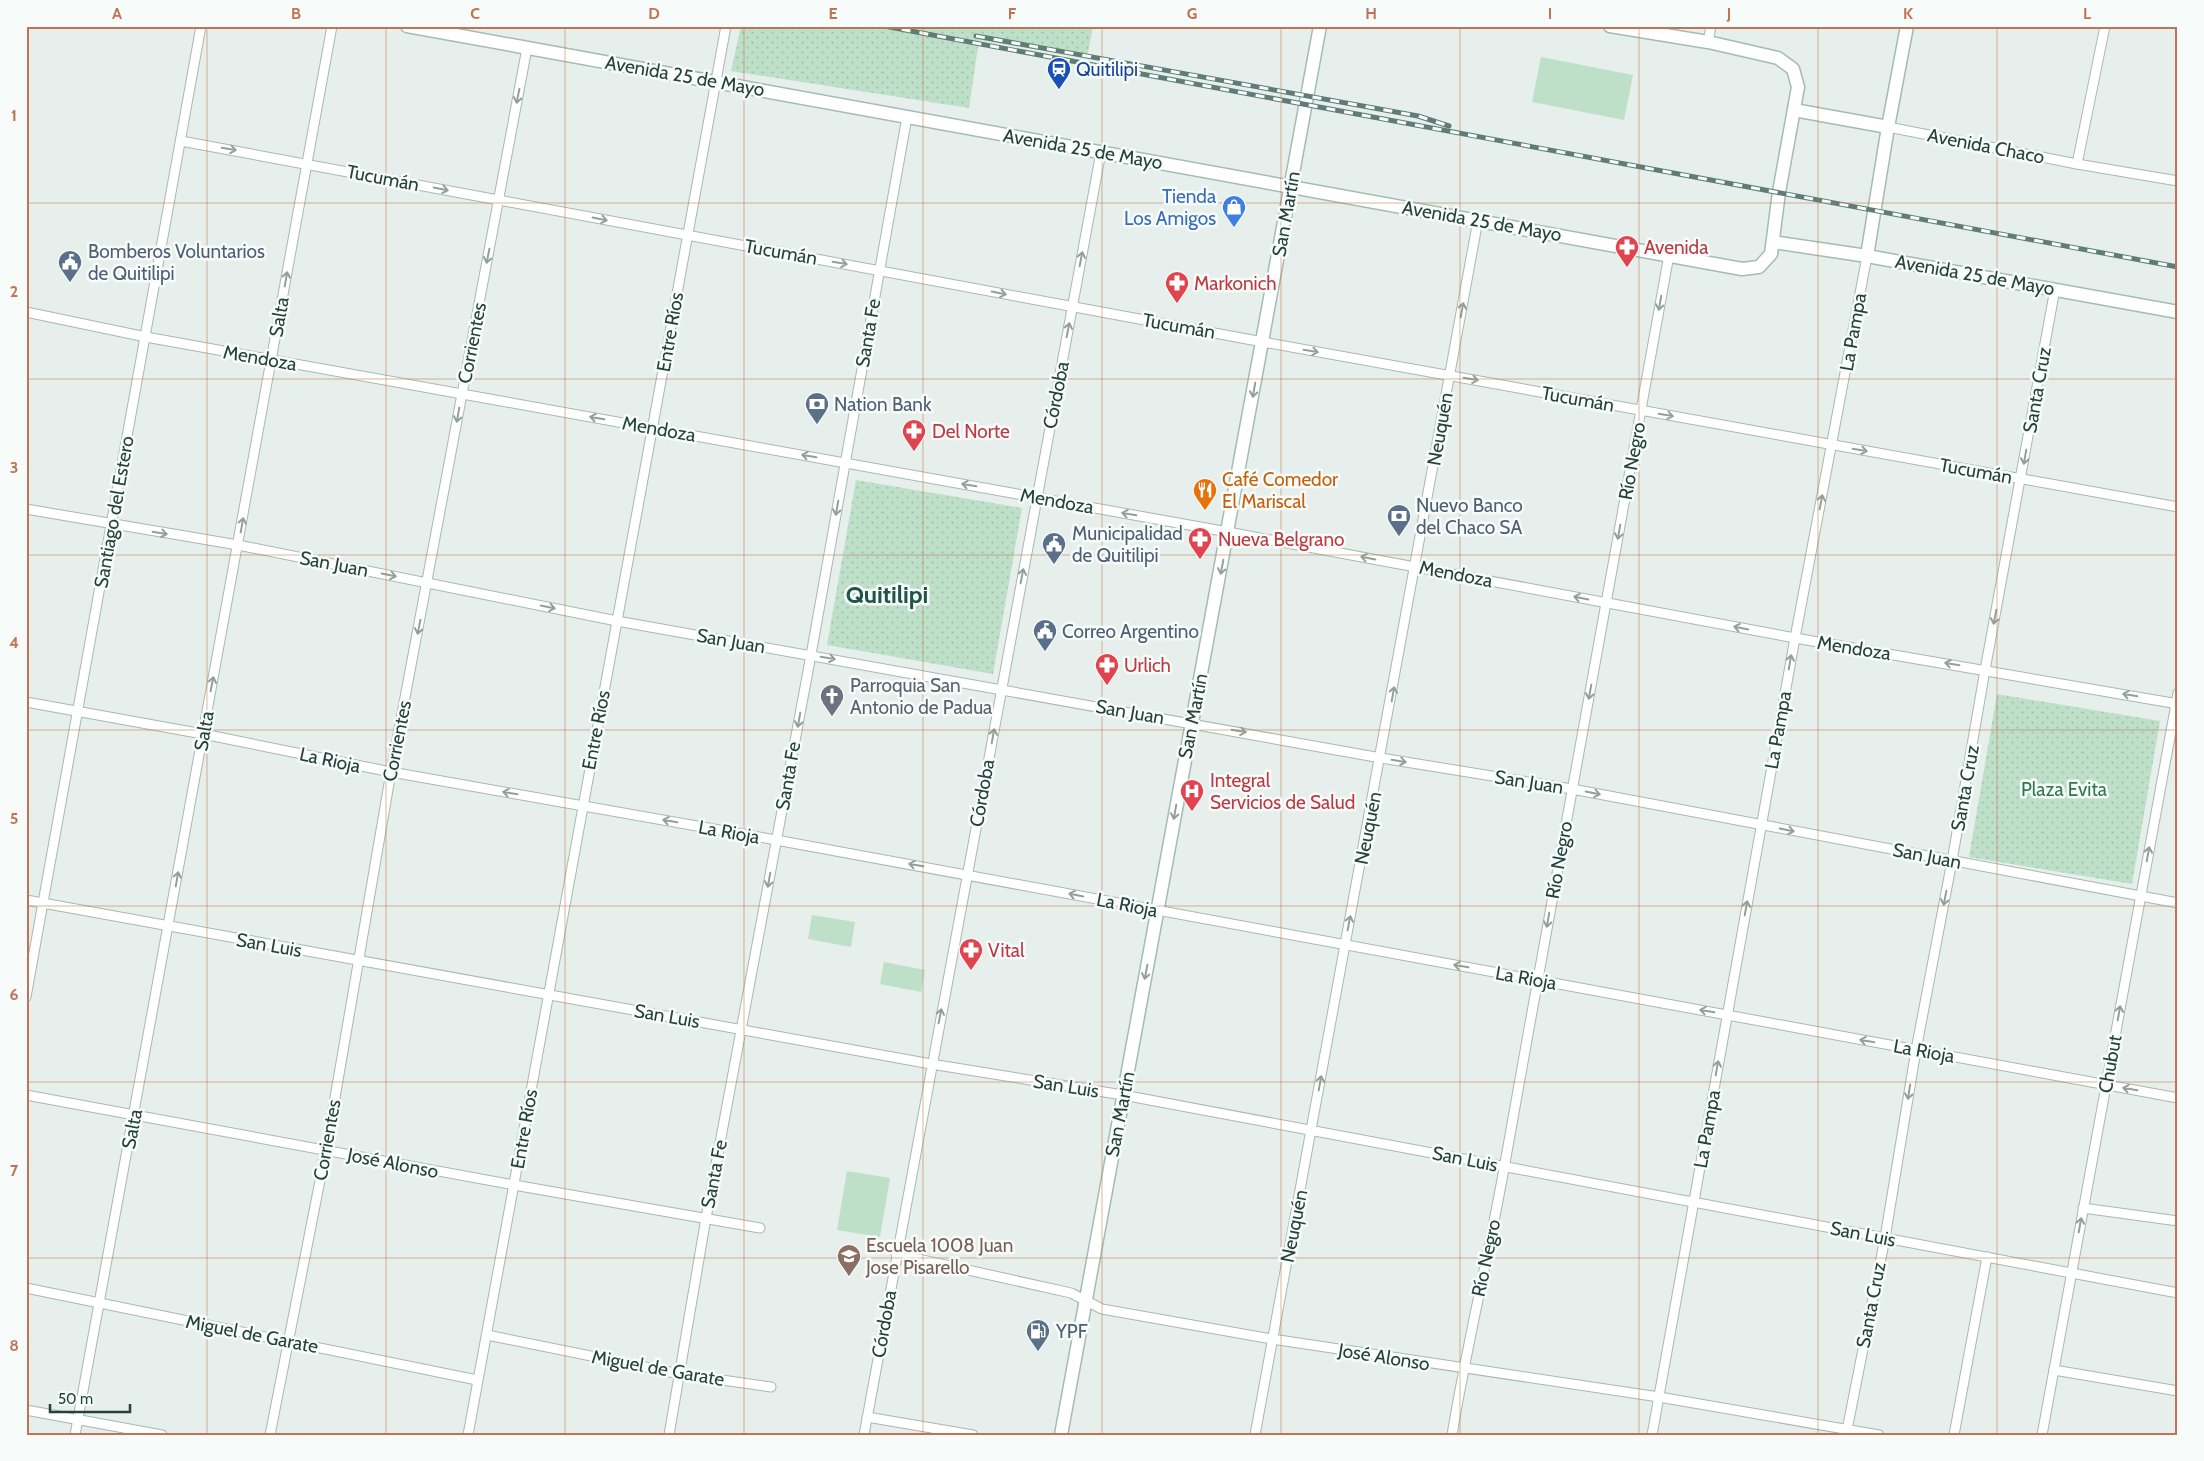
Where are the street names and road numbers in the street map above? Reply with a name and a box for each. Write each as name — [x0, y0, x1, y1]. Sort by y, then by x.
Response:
street label: Avenida 25 de Mayo — [603, 51, 767, 101]
street label: Avenida Chaco — [1926, 123, 2046, 169]
street label: Avenida 25 de Mayo — [1001, 124, 1165, 174]
street label: Tucumán — [345, 160, 421, 196]
street label: San Martín — [1267, 169, 1305, 259]
street label: Avenida 25 de Mayo — [1400, 196, 1564, 246]
street label: Tucumán — [743, 234, 819, 270]
street label: Avenida 25 de Mayo — [1893, 250, 2057, 300]
street label: Entre Ríos — [652, 290, 688, 374]
street label: La Pampa — [1835, 291, 1871, 373]
street label: Salta — [264, 295, 294, 339]
street label: Santa Fe — [851, 297, 885, 369]
street label: Corrientes — [453, 300, 491, 385]
street label: Tucumán — [1141, 308, 1217, 344]
street label: Mendoza — [221, 340, 299, 376]
street label: Santa Cruz — [2018, 345, 2056, 435]
street label: Córdoba — [1038, 359, 1074, 431]
street label: Tucumán — [1540, 381, 1616, 417]
street label: Neuquén — [1422, 391, 1458, 467]
street label: Mendoza — [620, 411, 698, 447]
street label: Río Negro — [1614, 420, 1650, 502]
street label: Santiago del Estero — [89, 434, 139, 590]
street label: Tucumán — [1938, 453, 2014, 489]
street label: Mendoza — [1018, 483, 1096, 519]
street label: San Juan — [298, 546, 370, 582]
street label: Mendoza — [1417, 556, 1495, 592]
street label: San Juan — [695, 624, 767, 658]
street label: Mendoza — [1815, 631, 1893, 665]
street label: San Martín — [1173, 671, 1213, 761]
street label: Entre Ríos — [577, 688, 615, 772]
street label: La Pampa — [1760, 689, 1796, 771]
street label: San Juan — [1094, 695, 1166, 729]
street label: Corrientes — [378, 698, 416, 783]
street label: Salta — [189, 709, 219, 753]
street label: Santa Fe — [771, 740, 805, 812]
street label: La Rioja — [297, 742, 363, 778]
street label: Santa Cruz — [1946, 743, 1984, 833]
street label: Córdoba — [965, 757, 999, 829]
street label: San Juan — [1493, 765, 1565, 799]
street label: Neuquén — [1350, 790, 1386, 866]
street label: La Rioja — [697, 815, 761, 849]
street label: Río Negro — [1541, 819, 1577, 901]
street label: San Juan — [1891, 838, 1963, 874]
street label: La Rioja — [1094, 888, 1160, 922]
street label: San Luis — [234, 928, 304, 962]
street label: La Rioja — [1494, 961, 1558, 995]
street label: San Luis — [632, 999, 702, 1033]
street label: Chubut — [2094, 1032, 2127, 1095]
street label: La Rioja — [1892, 1034, 1956, 1068]
street label: San Luis — [1031, 1069, 1101, 1103]
street label: San Martín — [1100, 1069, 1140, 1159]
street label: Entre Ríos — [506, 1087, 542, 1171]
street label: La Pampa — [1689, 1088, 1725, 1170]
street label: Corrientes — [309, 1097, 345, 1182]
street label: Salta — [117, 1107, 147, 1151]
street label: Santa Fe — [696, 1138, 732, 1210]
street label: San Luis — [1430, 1141, 1500, 1177]
street label: José Alonso — [345, 1143, 440, 1183]
street label: Neuquén — [1276, 1188, 1312, 1264]
street label: San Luis — [1828, 1216, 1898, 1252]
street label: Río Negro — [1467, 1217, 1505, 1299]
street label: Santa Cruz — [1851, 1260, 1891, 1350]
street label: Córdoba — [867, 1288, 901, 1360]
street label: Miguel de Garate — [184, 1310, 320, 1358]
street label: José Alonso — [1336, 1338, 1431, 1376]
street label: Miguel de Garate — [590, 1345, 726, 1391]

